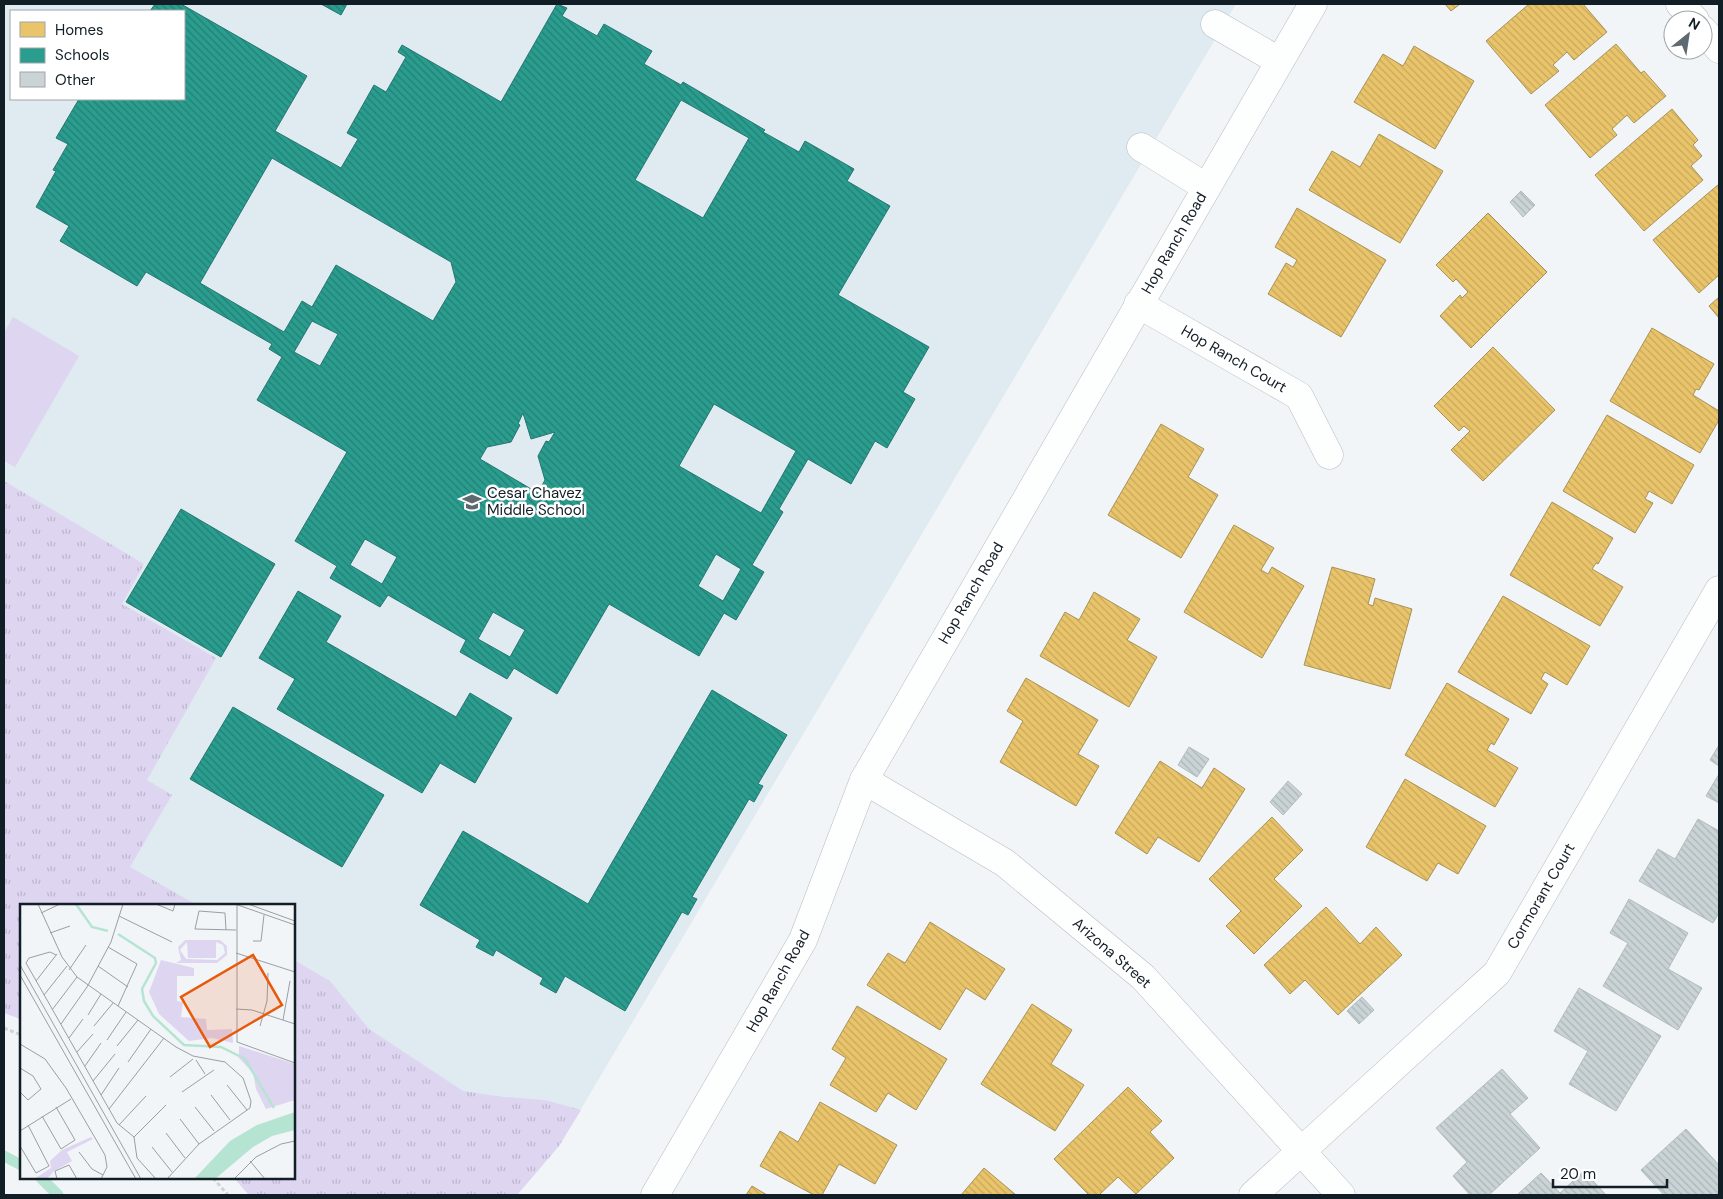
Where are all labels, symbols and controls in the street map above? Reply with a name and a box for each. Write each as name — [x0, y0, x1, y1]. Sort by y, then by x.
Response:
legend — [10, 10, 185, 100]
north arrow — [1663, 10, 1713, 60]
text: N — [1686, 13, 1703, 34]
text: Homes — [55, 20, 104, 40]
text: Schools — [55, 45, 110, 65]
text: Other — [55, 70, 96, 90]
street label: Hop Ranch Road — [1137, 189, 1211, 297]
street label: Hop Ranch Court — [1178, 321, 1291, 397]
place label: Cesar Chavez Middle School — [487, 483, 585, 520]
school or university icon: Cesar Chavez Middle School — [461, 491, 483, 513]
street label: Hop Ranch Road — [934, 539, 1008, 647]
street label: Cormorant Court — [1503, 839, 1580, 953]
inset map — [20, 904, 295, 1179]
street label: Arizona Street — [1068, 913, 1156, 993]
street label: Hop Ranch Road — [742, 926, 814, 1036]
scale bar — [1553, 1156, 1667, 1188]
text: 20 m — [1560, 1164, 1596, 1184]

